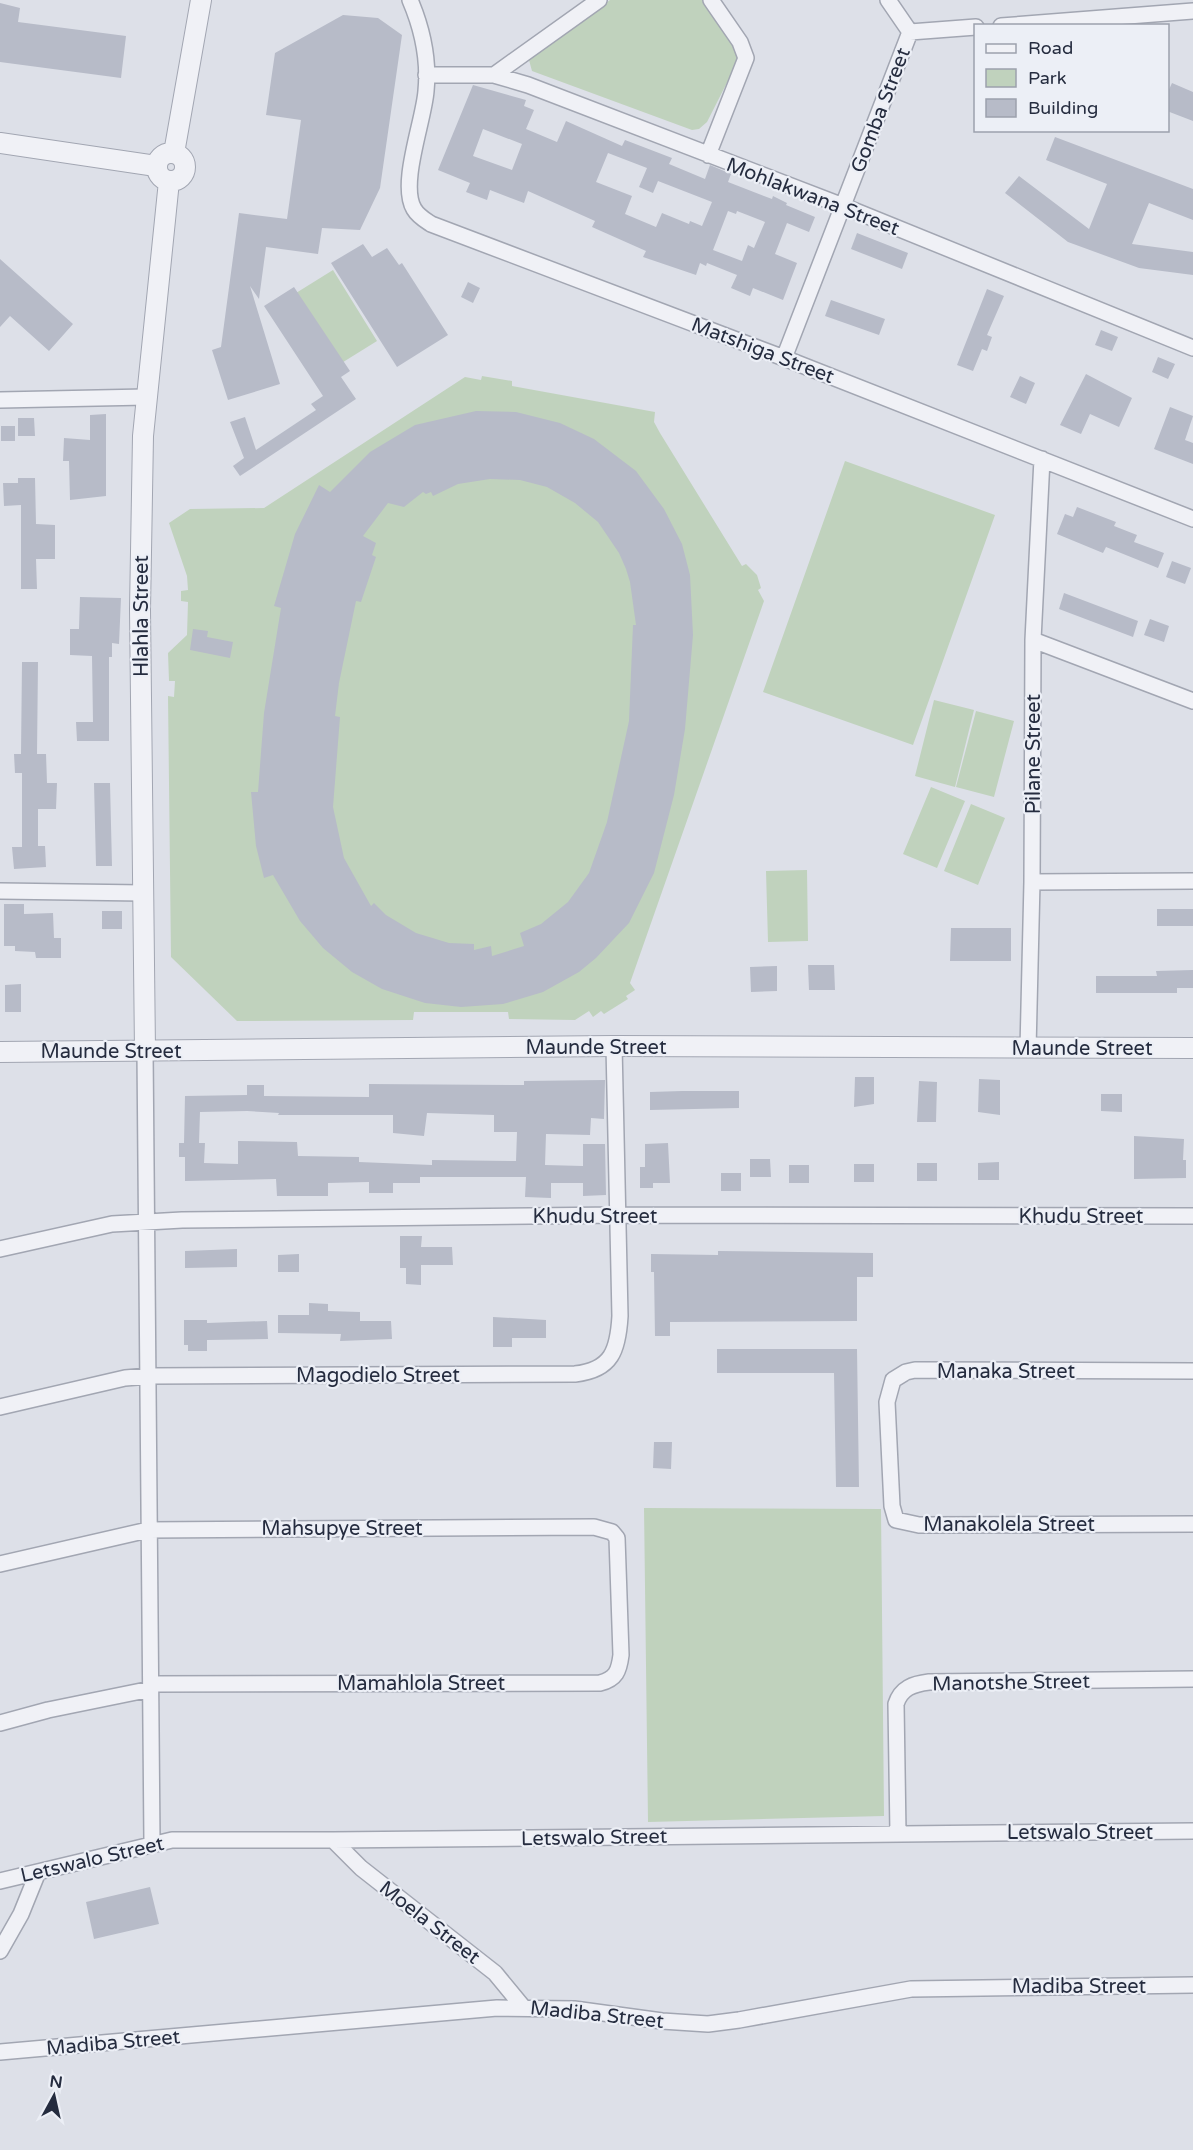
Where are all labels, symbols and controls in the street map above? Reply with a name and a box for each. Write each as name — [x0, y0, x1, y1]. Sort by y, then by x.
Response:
legend — [974, 24, 1169, 132]
text: Road — [1028, 37, 1073, 59]
street label: Gomba Street — [846, 44, 916, 176]
text: Park — [1028, 67, 1067, 89]
text: Building — [1028, 97, 1098, 119]
street label: Mohlakwana Street — [723, 153, 903, 241]
street label: Matshiga Street — [688, 313, 838, 389]
street label: Hlahla Street — [130, 555, 154, 677]
street label: Pilane Street — [1022, 693, 1046, 814]
street label: Maunde Street — [525, 1036, 667, 1060]
street label: Maunde Street — [1011, 1037, 1153, 1061]
street label: Maunde Street — [40, 1040, 182, 1064]
street label: Khudu Street — [533, 1205, 658, 1229]
street label: Khudu Street — [1019, 1205, 1144, 1229]
street label: Manaka Street — [937, 1360, 1075, 1384]
street label: Magodielo Street — [296, 1364, 460, 1388]
street label: Manakolela Street — [923, 1513, 1095, 1537]
street label: Mahsupye Street — [261, 1517, 423, 1541]
street label: Manotshe Street — [932, 1670, 1091, 1696]
street label: Mamahlola Street — [337, 1672, 505, 1696]
street label: Letswalo Street — [1007, 1821, 1154, 1845]
street label: Letswalo Street — [521, 1825, 668, 1851]
street label: Letswalo Street — [18, 1832, 167, 1888]
street label: Moela Street — [374, 1876, 485, 1970]
street label: Madiba Street — [1012, 1975, 1147, 1999]
street label: Madiba Street — [529, 1996, 665, 2034]
street label: Madiba Street — [45, 2025, 181, 2061]
north arrow — [24, 2066, 84, 2126]
text: N — [48, 2071, 64, 2093]

